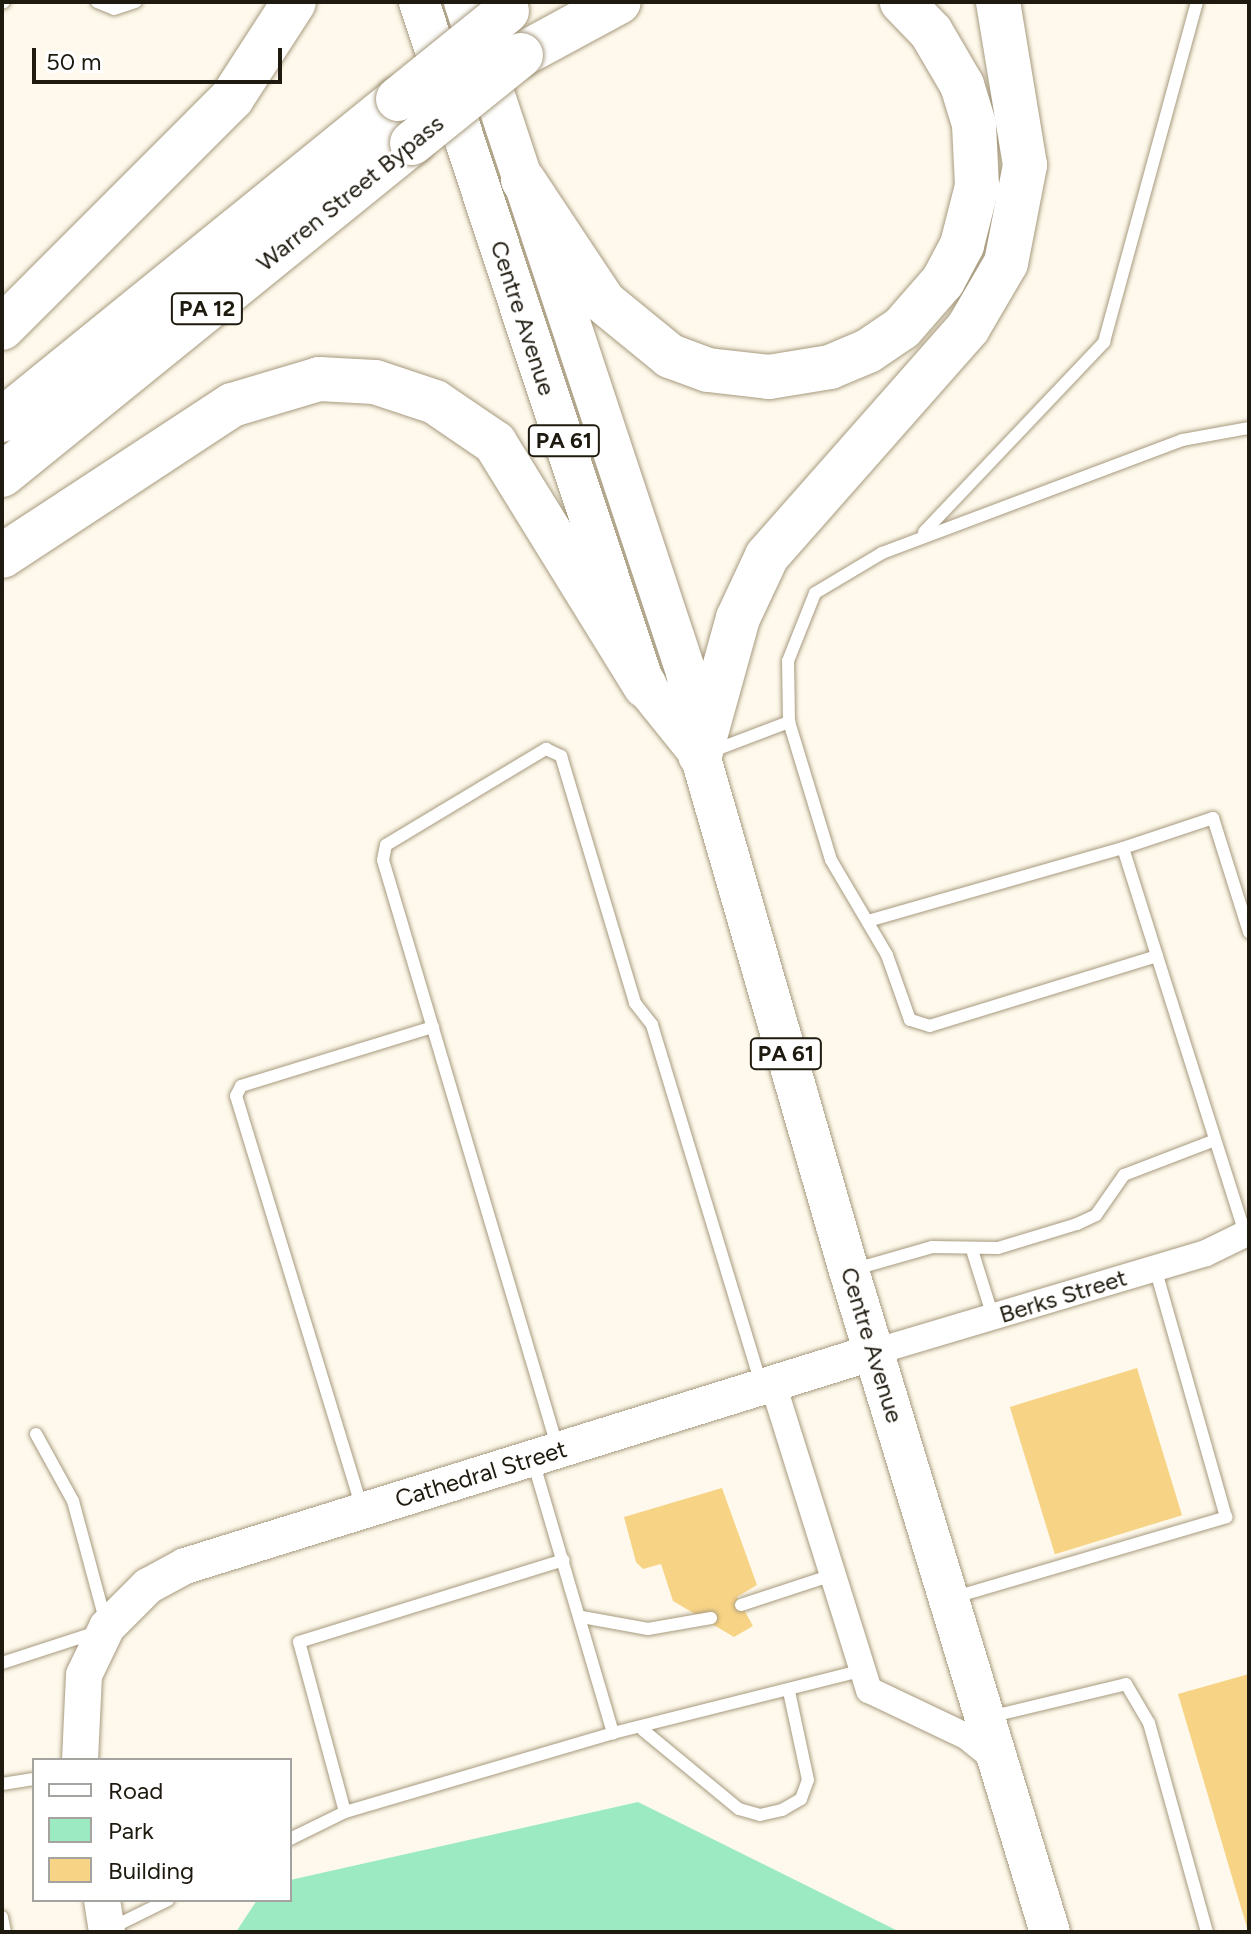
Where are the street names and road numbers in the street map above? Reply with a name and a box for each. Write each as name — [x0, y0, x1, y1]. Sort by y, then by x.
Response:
street label: Warren Street Bypass — [251, 109, 449, 277]
street label: Centre Avenue — [484, 237, 562, 399]
road number: PA 12 — [169, 291, 245, 327]
road number: PA 61 — [526, 423, 602, 459]
road number: PA 61 — [748, 1036, 824, 1072]
street label: Berks Street — [996, 1263, 1130, 1329]
street label: Centre Avenue — [835, 1264, 909, 1426]
street label: Cathedral Street — [392, 1434, 570, 1514]

